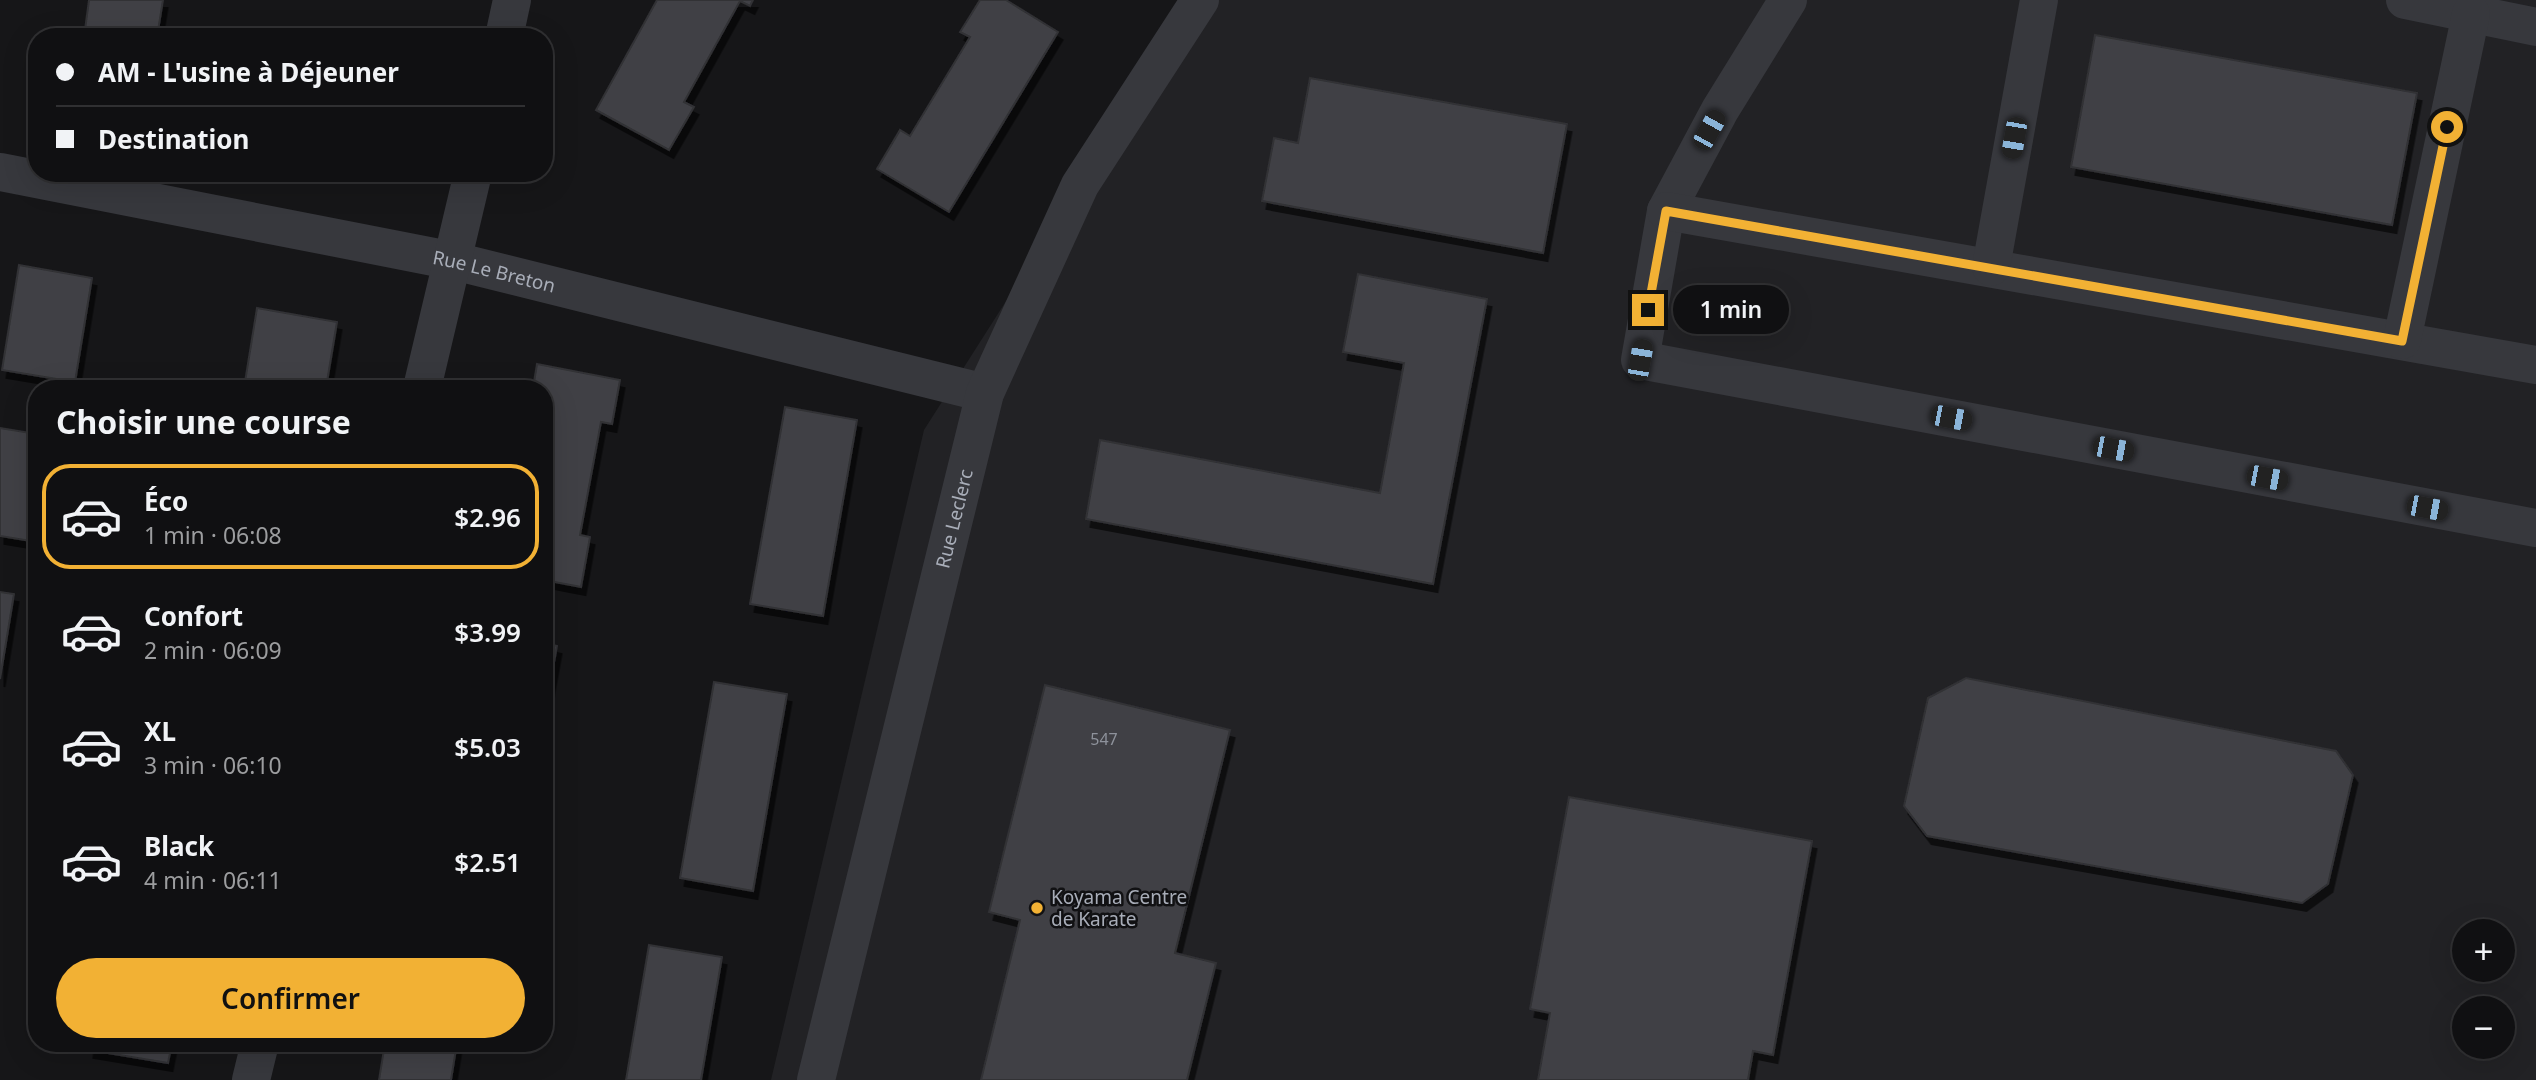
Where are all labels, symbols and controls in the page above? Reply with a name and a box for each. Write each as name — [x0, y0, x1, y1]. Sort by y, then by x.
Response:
text: AM - L'usine à Déjeuner — [98, 54, 399, 90]
car — [1690, 107, 1729, 153]
route start — [2431, 111, 2463, 143]
car — [2001, 115, 2028, 161]
text: Destination — [98, 121, 249, 157]
street label: Rue Le Breton — [430, 244, 558, 299]
callout: 1 min — [1672, 286, 1788, 334]
text: 1 min — [1700, 293, 1762, 325]
route end — [1632, 294, 1664, 326]
car — [1627, 337, 1654, 383]
text: Choisir une course — [56, 400, 351, 443]
car — [1929, 404, 1974, 432]
car — [2091, 435, 2136, 463]
car — [2245, 464, 2290, 492]
street label: Rue Leclerc — [929, 466, 979, 571]
text: Éco — [144, 483, 188, 519]
icon: car — [60, 485, 123, 548]
car — [2405, 494, 2450, 522]
text: $2.96 — [454, 499, 521, 535]
text: 1 min · 06:08 — [144, 519, 282, 551]
text: Confort — [144, 598, 243, 634]
icon: car — [60, 600, 123, 663]
text: $3.99 — [454, 614, 521, 650]
text: 2 min · 06:09 — [144, 634, 282, 666]
text: XL — [144, 713, 176, 749]
icon: car — [60, 715, 123, 778]
house number: 547 — [1090, 728, 1118, 750]
text: $5.03 — [454, 729, 521, 765]
text: 3 min · 06:10 — [144, 749, 282, 781]
text: Black — [144, 828, 214, 864]
icon: car — [60, 830, 123, 893]
text: $2.51 — [454, 844, 521, 880]
text: 4 min · 06:11 — [144, 864, 282, 896]
place label: Koyama Centre de Karate — [1051, 884, 1187, 932]
marker: Koyama Centre de Karate — [1029, 900, 1045, 916]
map controls — [2452, 919, 2515, 1059]
button: + — [2452, 919, 2515, 982]
button: Confirmer — [56, 958, 525, 1038]
button: − — [2452, 996, 2515, 1059]

